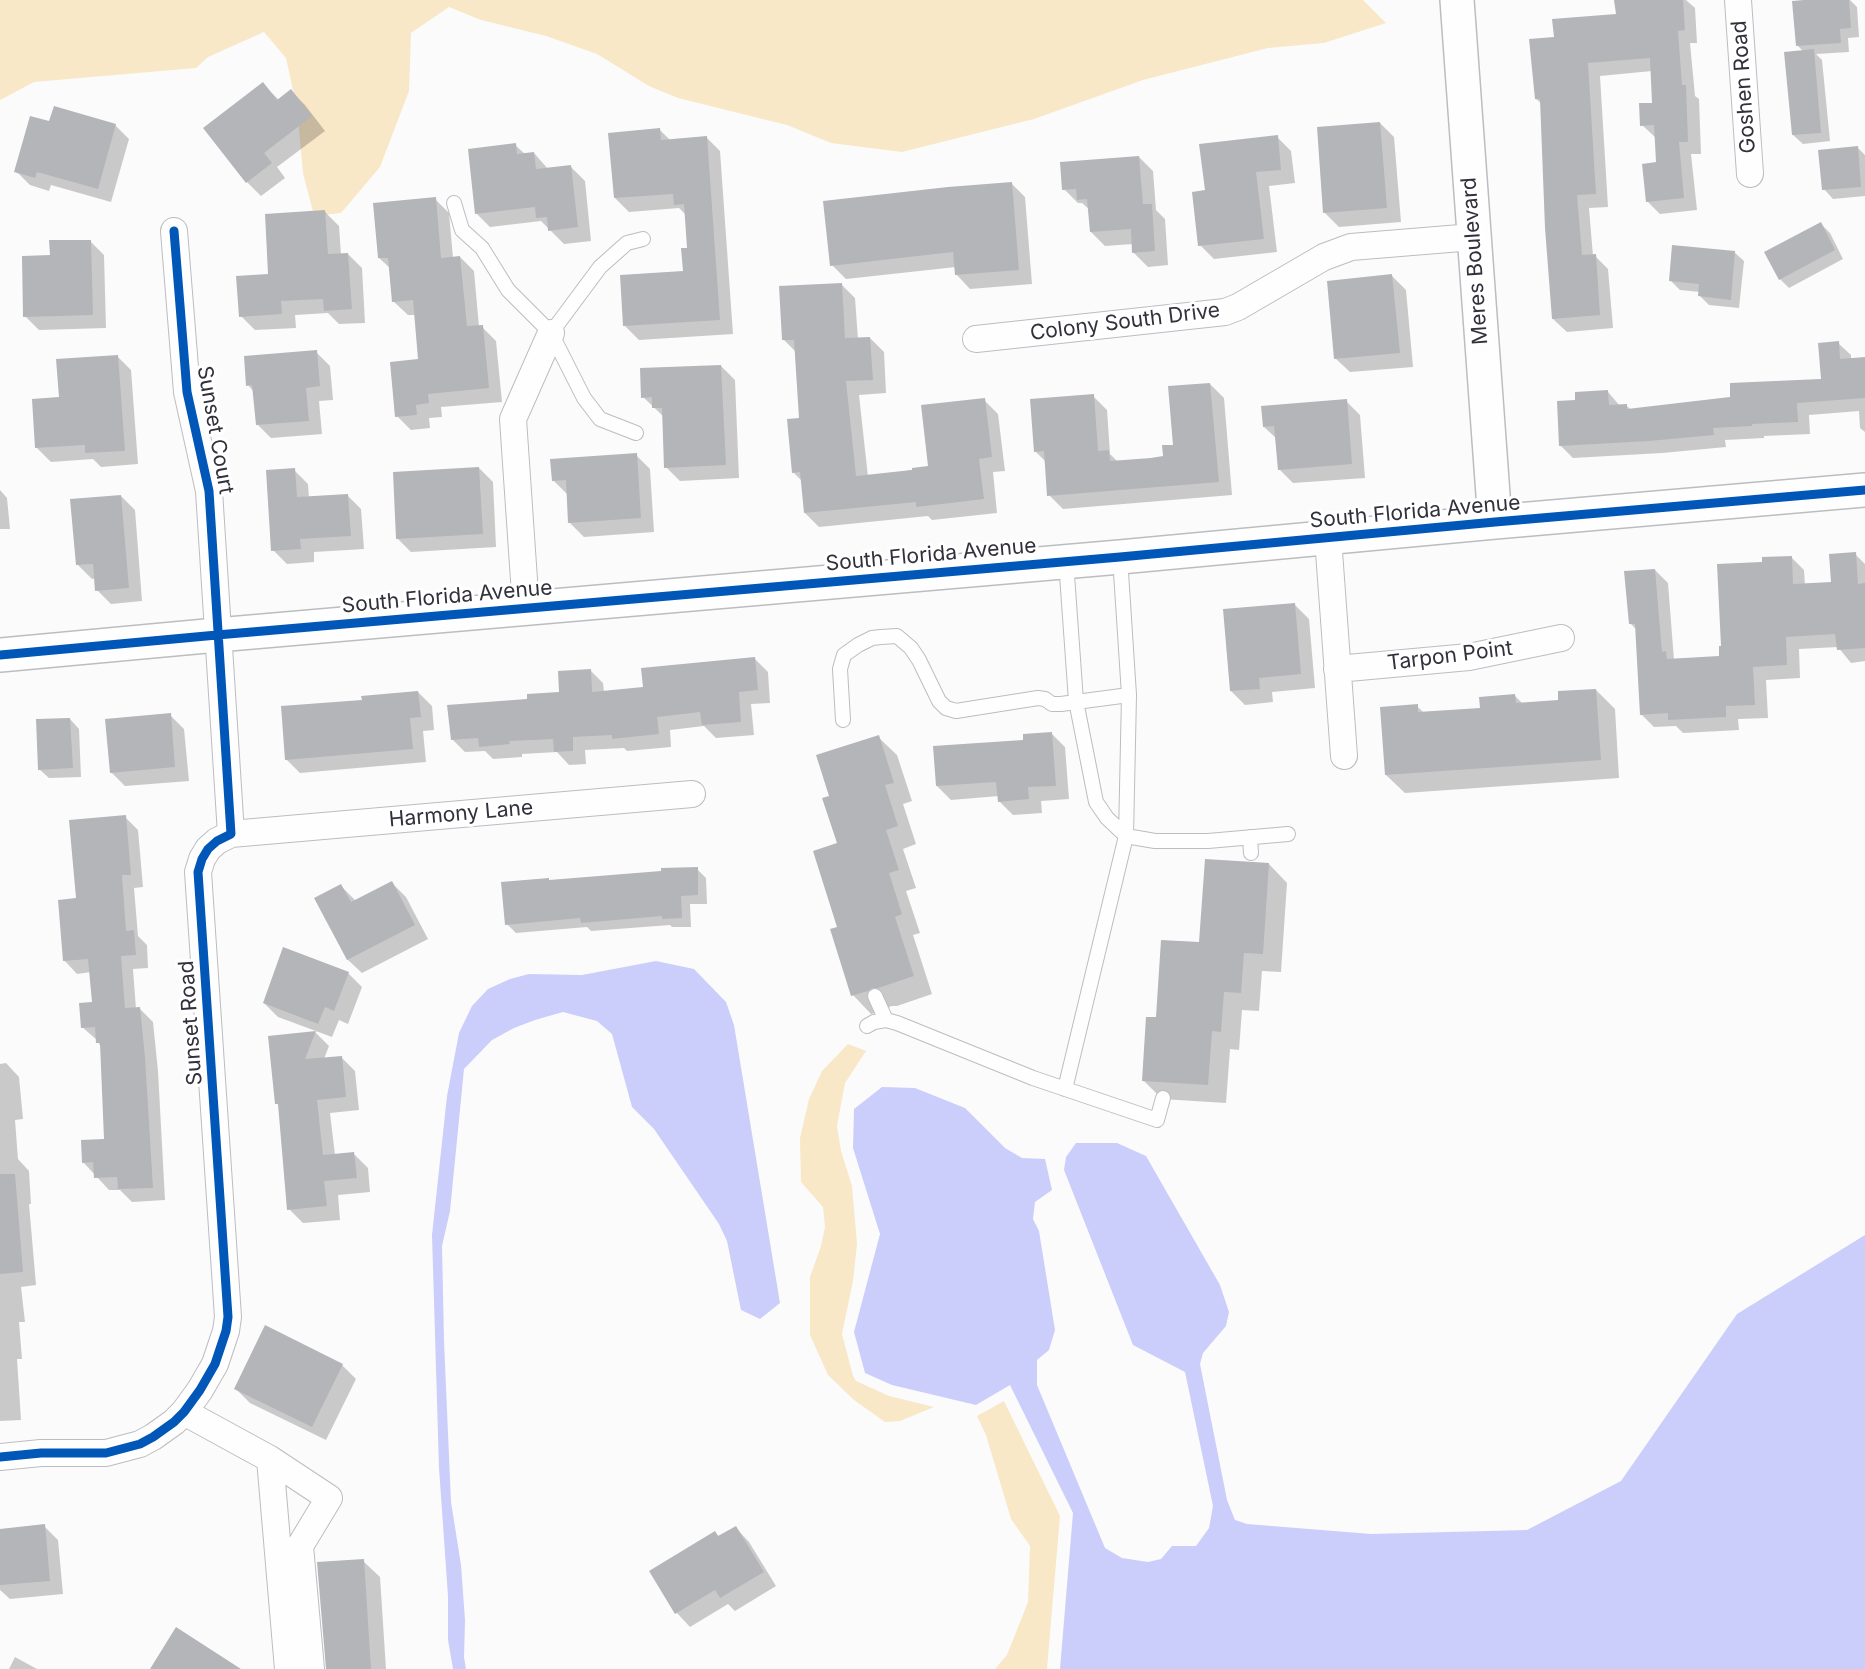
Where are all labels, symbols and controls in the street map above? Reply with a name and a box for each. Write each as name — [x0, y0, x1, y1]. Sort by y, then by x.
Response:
street label: Goshen Road — [1727, 20, 1761, 154]
street label: Meres Boulevard — [1457, 177, 1493, 345]
street label: Colony South Drive — [1029, 298, 1221, 346]
street label: Sunset Court — [191, 364, 239, 496]
street label: South Florida Avenue — [1309, 490, 1521, 534]
street label: South Florida Avenue — [825, 533, 1037, 577]
street label: South Florida Avenue — [341, 575, 553, 619]
street label: Tarpon Point — [1386, 636, 1514, 676]
street label: Harmony Lane — [388, 795, 534, 833]
street label: Sunset Road — [174, 960, 208, 1086]

